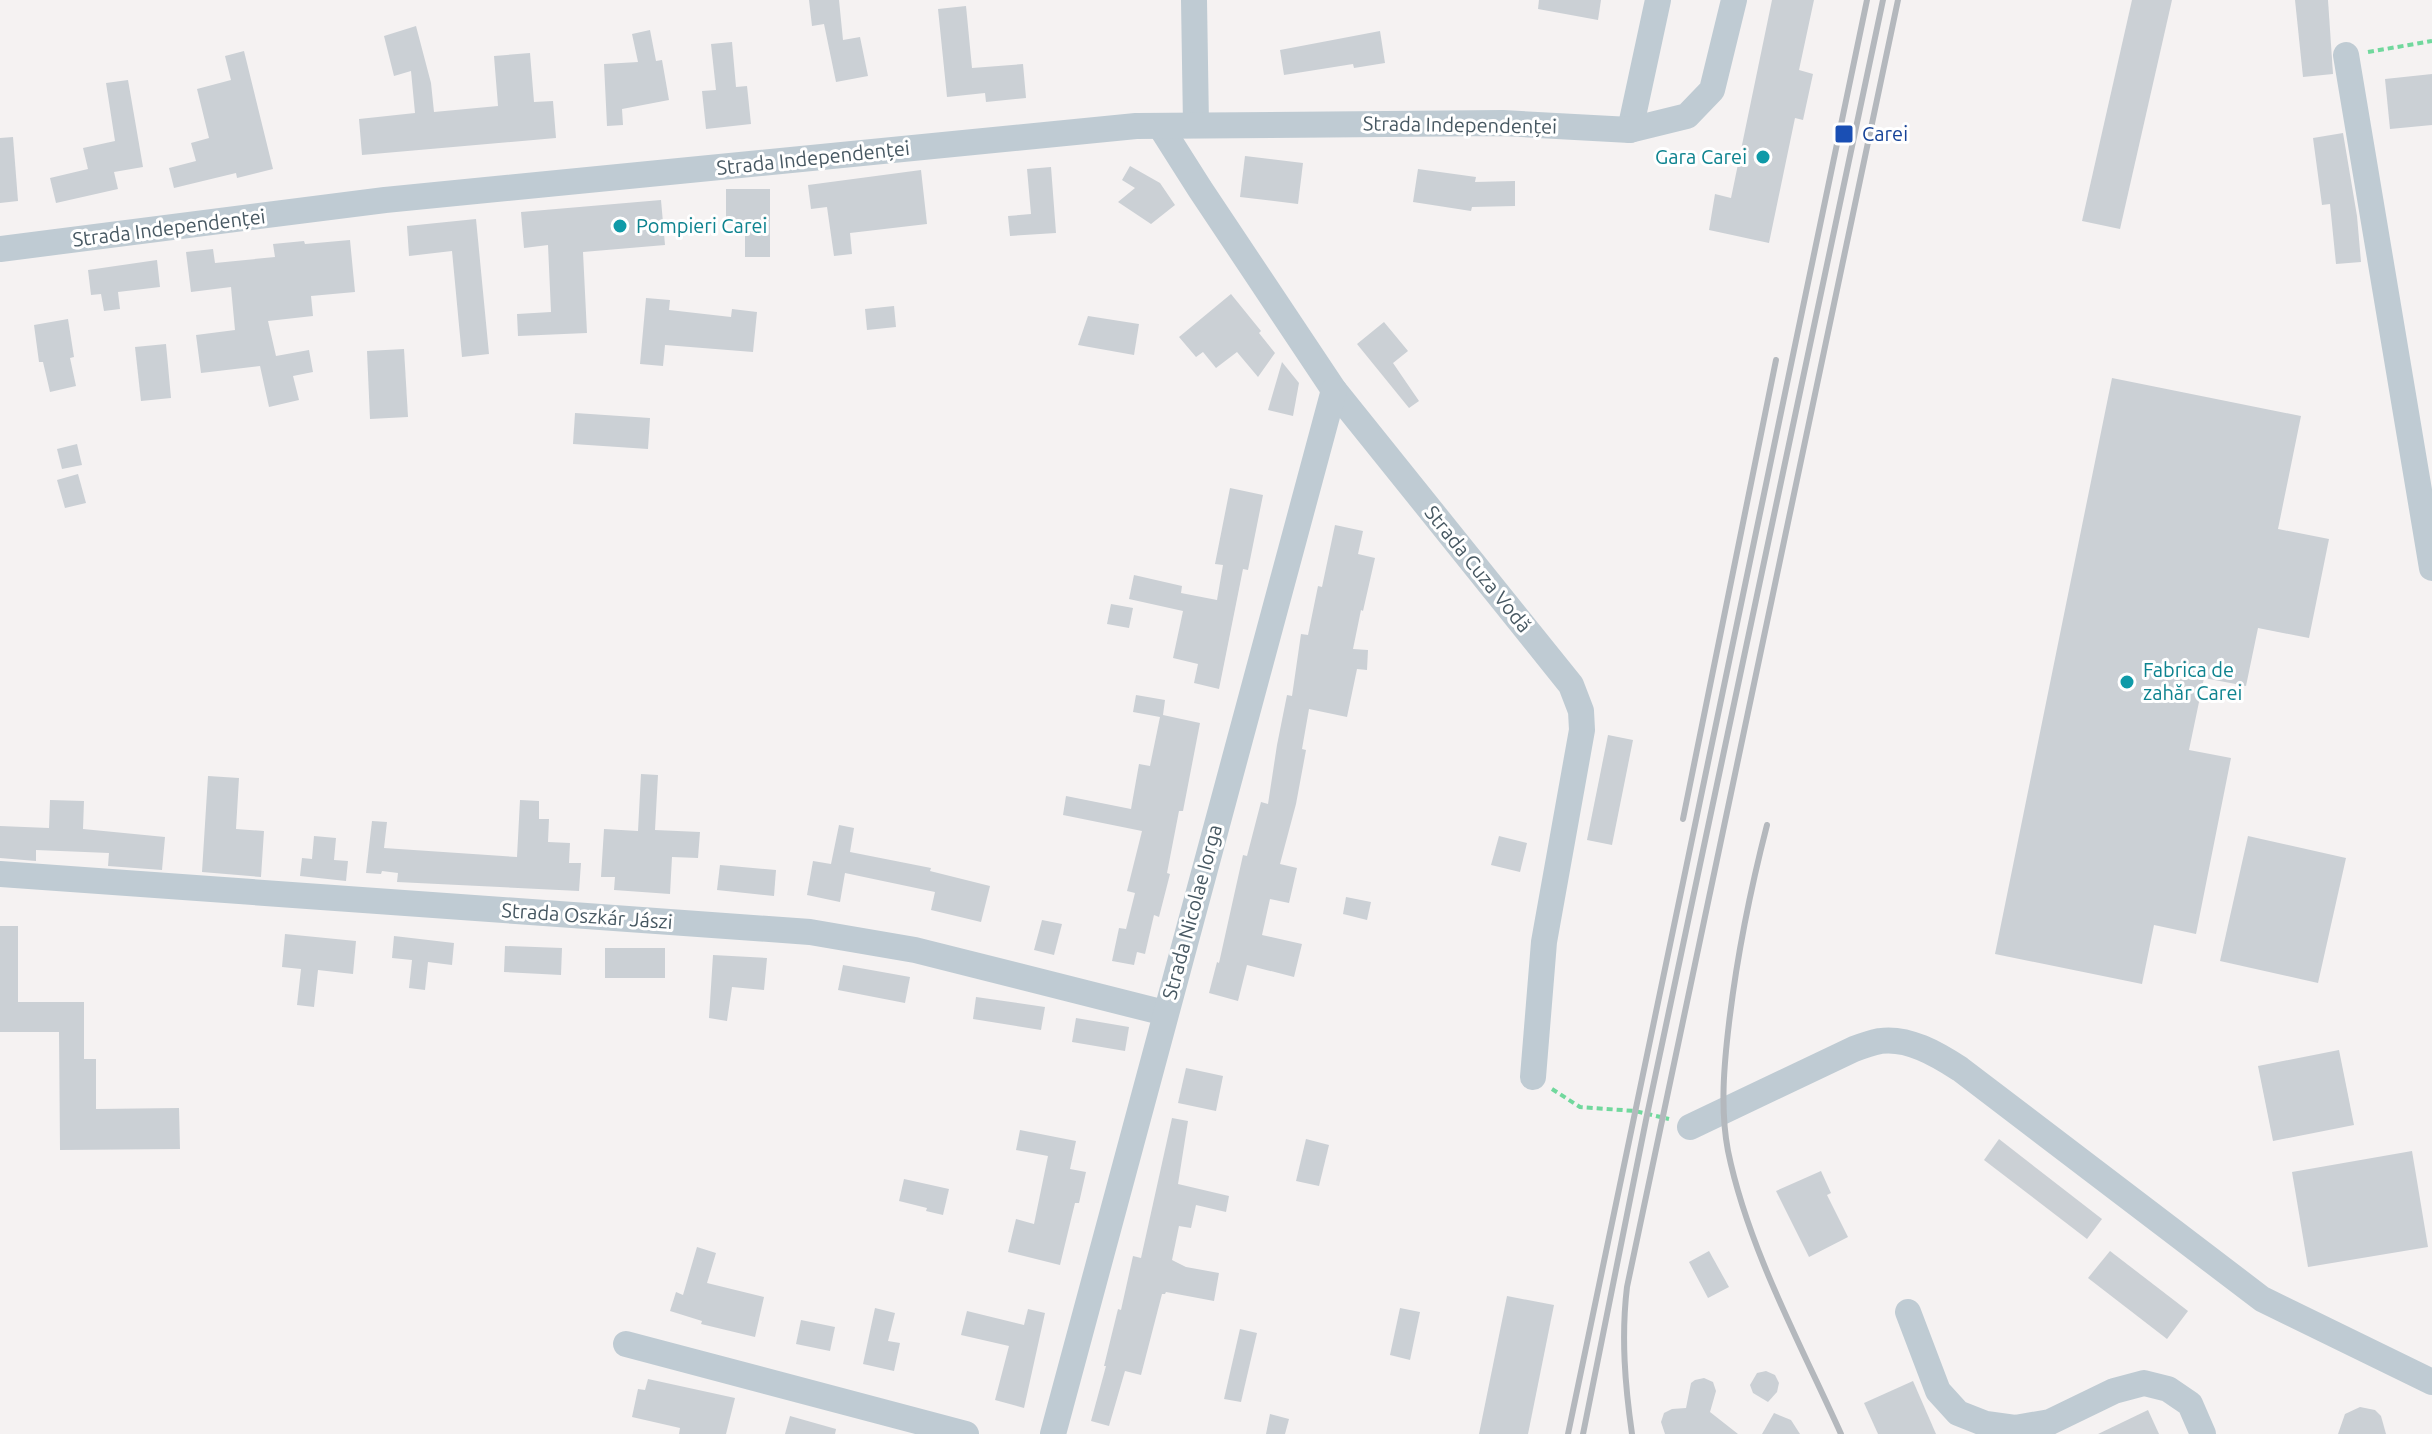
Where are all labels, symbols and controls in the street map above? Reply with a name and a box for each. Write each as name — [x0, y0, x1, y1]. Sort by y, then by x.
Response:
street label: Strada Independenței — [1363, 111, 1557, 138]
place label: Carei — [1862, 122, 1908, 145]
marker: Carei — [1833, 123, 1855, 145]
street label: Strada Independenței — [715, 136, 911, 179]
place label: Gara Carei — [1655, 145, 1747, 168]
marker: Gara Carei — [1754, 148, 1772, 166]
street label: Strada Independenței — [71, 204, 267, 251]
place label: Pompieri Carei — [636, 214, 767, 237]
marker: Pompieri Carei — [611, 217, 629, 235]
street label: Strada Cuza Vodă — [1420, 501, 1536, 637]
place label: Fabrica de zahăr Carei — [2143, 658, 2242, 704]
marker: Fabrica de zahăr Carei — [2118, 673, 2136, 691]
street label: Strada Nicolae Iorga — [1157, 822, 1226, 1002]
street label: Strada Oszkár Jászi — [501, 898, 673, 933]

